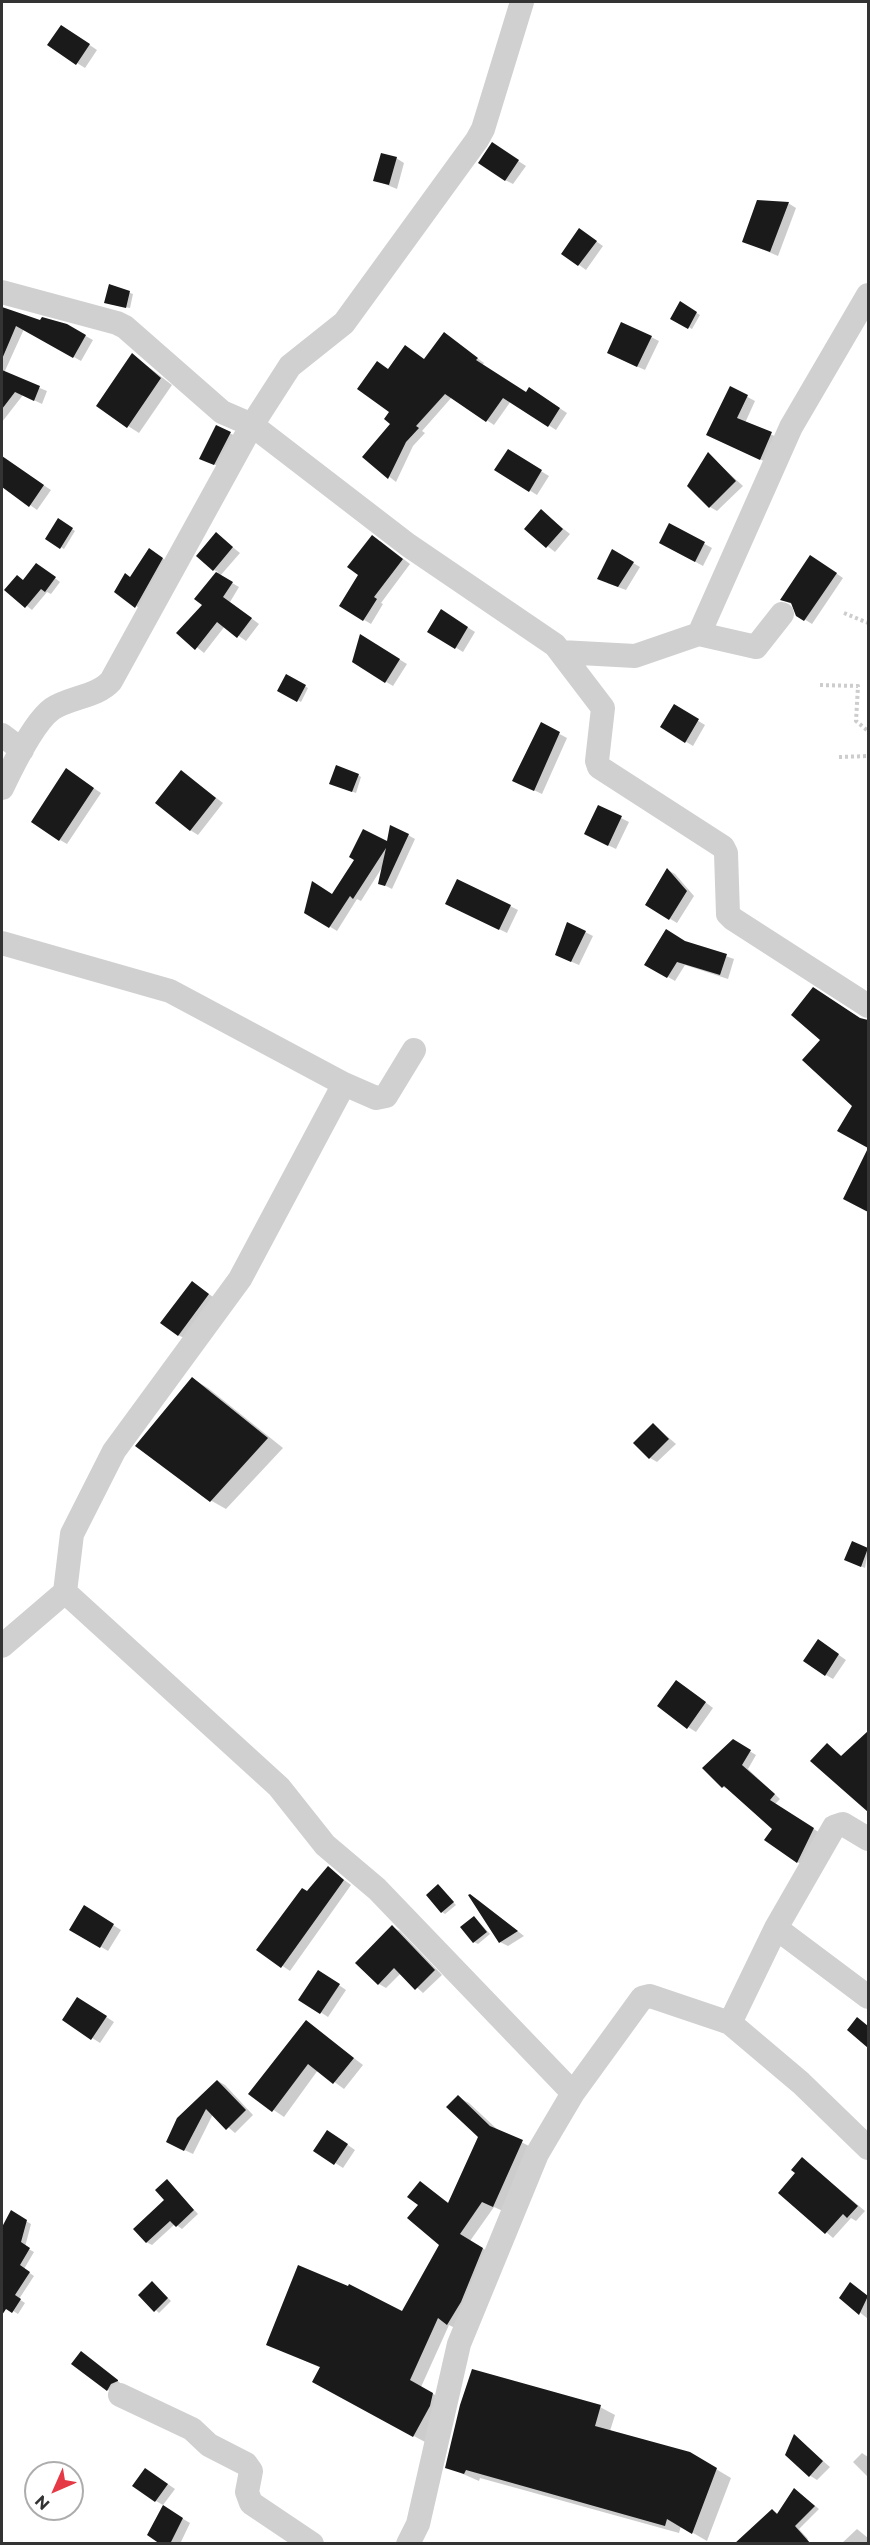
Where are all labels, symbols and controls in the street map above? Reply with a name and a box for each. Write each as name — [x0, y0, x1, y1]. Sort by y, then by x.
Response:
north arrow — [24, 2461, 84, 2521]
text: N — [31, 2491, 54, 2514]

